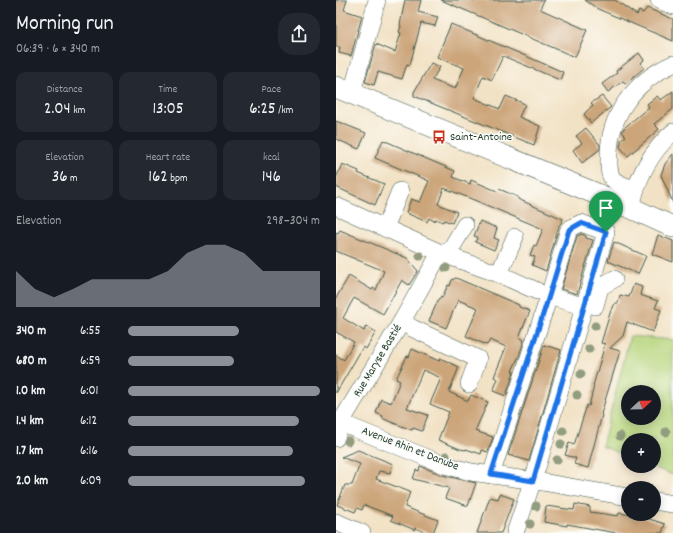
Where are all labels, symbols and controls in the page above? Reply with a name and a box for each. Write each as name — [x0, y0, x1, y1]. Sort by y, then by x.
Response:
text: Morning run — [16, 9, 114, 40]
button: share — [278, 13, 320, 55]
text: 06:39 · 6 × 340 m — [16, 40, 100, 59]
text: Distance — [47, 82, 83, 98]
text: Time — [159, 82, 177, 98]
text: Pace — [262, 82, 281, 98]
text: 2.04 — [44, 98, 71, 122]
text: 13:05 — [152, 98, 184, 122]
text: 6:25 — [249, 98, 276, 122]
text: km — [71, 103, 85, 119]
text: /km — [276, 103, 293, 119]
bus stop icon: Saint-Antoine — [431, 129, 447, 145]
place label: Saint-Antoine — [450, 129, 512, 146]
text: Elevation — [46, 150, 84, 166]
text: Heart rate — [146, 150, 190, 166]
text: kcal — [263, 150, 280, 166]
text: 36 — [52, 166, 68, 190]
text: 162 — [148, 166, 168, 190]
text: 146 — [262, 166, 281, 190]
text: m — [68, 171, 78, 187]
text: bpm — [168, 171, 188, 187]
pin — [589, 191, 623, 232]
icon: arrive — [595, 197, 617, 219]
text: Elevation — [16, 212, 61, 231]
text: 298–304 m — [267, 212, 320, 231]
street label: Rue Maryse Bastié — [350, 321, 406, 401]
text: 340 m — [16, 322, 46, 341]
text: 6:55 — [80, 322, 101, 341]
text: 680 m — [16, 352, 47, 371]
text: 6:59 — [80, 352, 101, 371]
text: 1.0 km — [16, 382, 45, 401]
text: 6:01 — [80, 382, 98, 401]
north arrow — [621, 385, 661, 425]
map controls — [621, 385, 661, 521]
text: 1.4 km — [16, 412, 44, 431]
text: 6:12 — [80, 412, 97, 431]
street label: Avenue Rhin et Danube — [359, 423, 461, 475]
button: + — [621, 433, 661, 473]
text: 1.7 km — [16, 442, 43, 461]
text: 6:16 — [80, 442, 98, 461]
text: 2.0 km — [16, 472, 48, 491]
text: 6:09 — [80, 472, 102, 491]
button: − — [621, 481, 661, 521]

